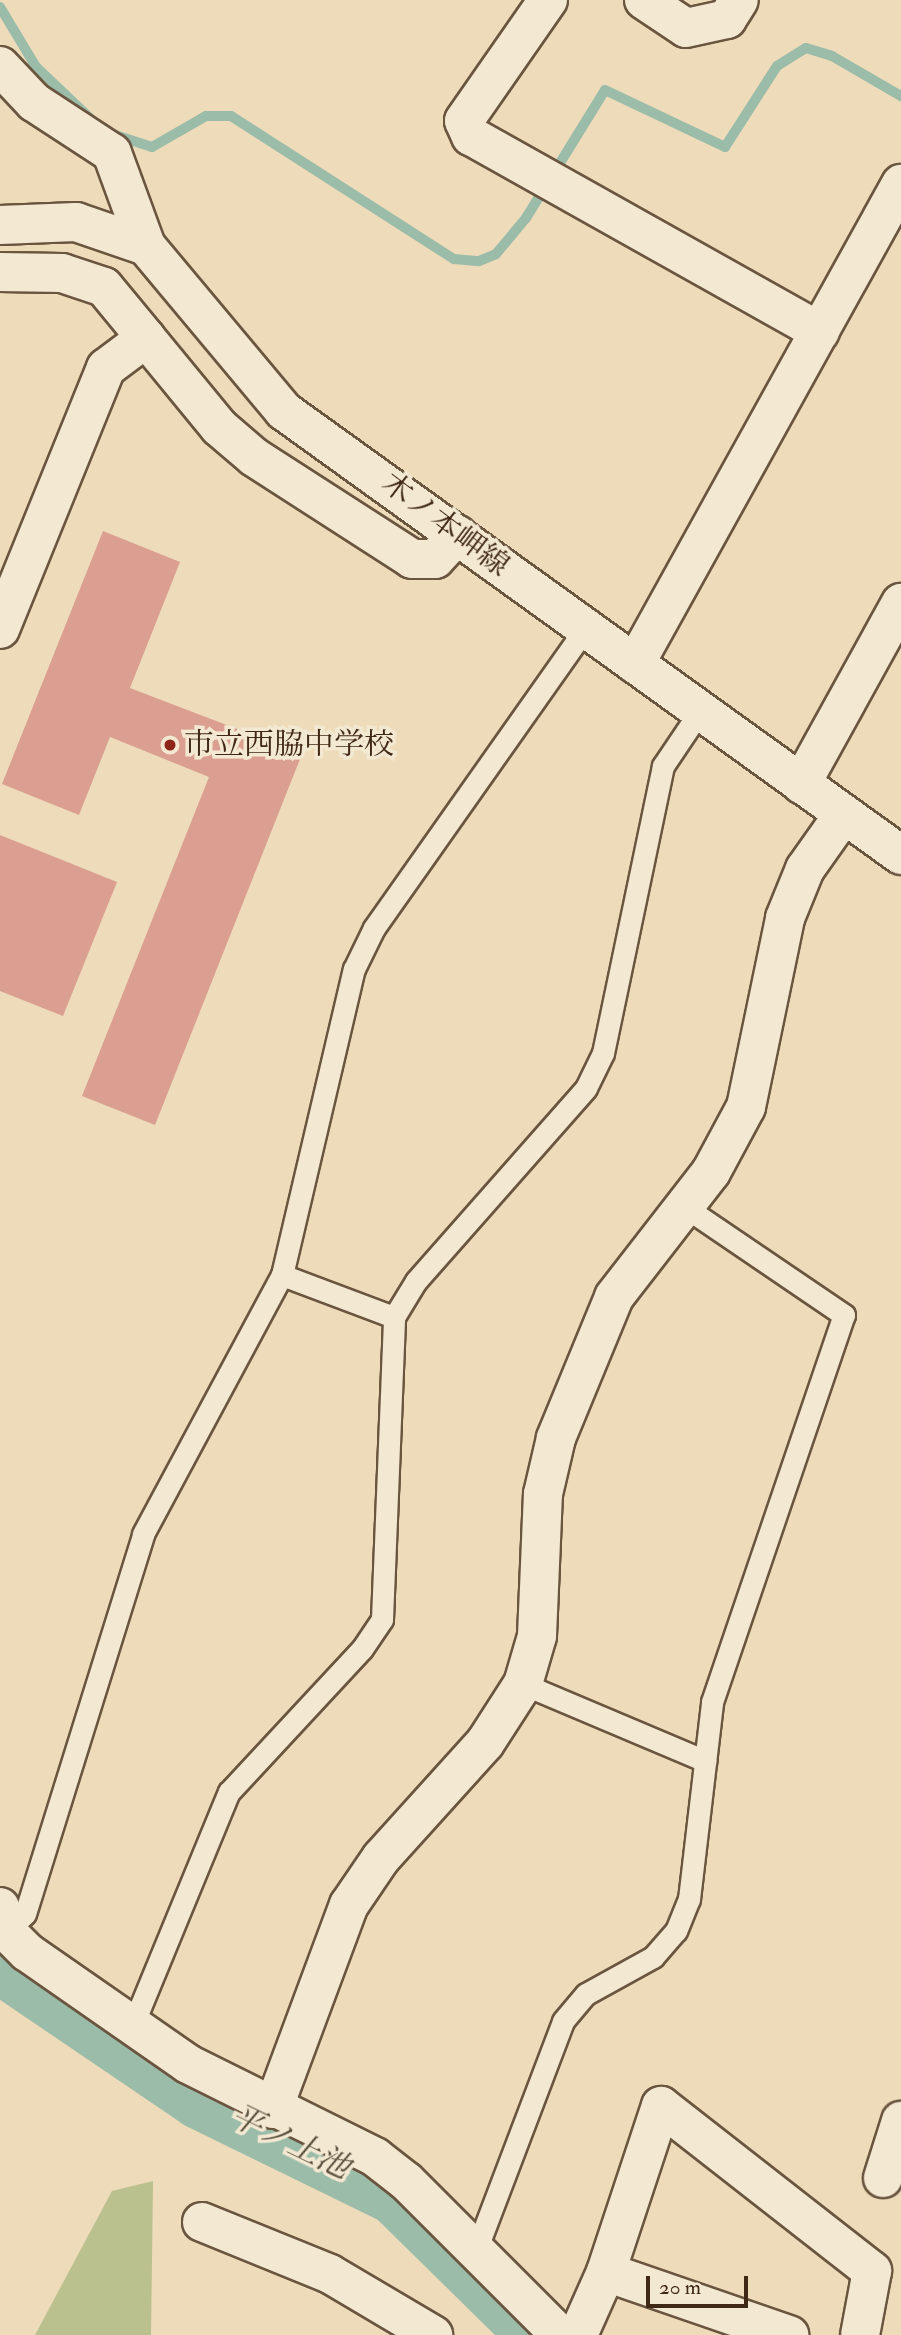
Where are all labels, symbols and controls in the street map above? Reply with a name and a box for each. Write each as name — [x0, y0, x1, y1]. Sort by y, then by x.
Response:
street label: 木ノ本岬線 — [374, 465, 516, 585]
place label: 市立西脇中学校 — [184, 727, 394, 763]
marker: 市立西脇中学校 — [162, 737, 178, 753]
water label: 平ノ上池 — [224, 2097, 356, 2187]
scale bar — [649, 2262, 750, 2306]
text: 20 m — [659, 2274, 701, 2301]

